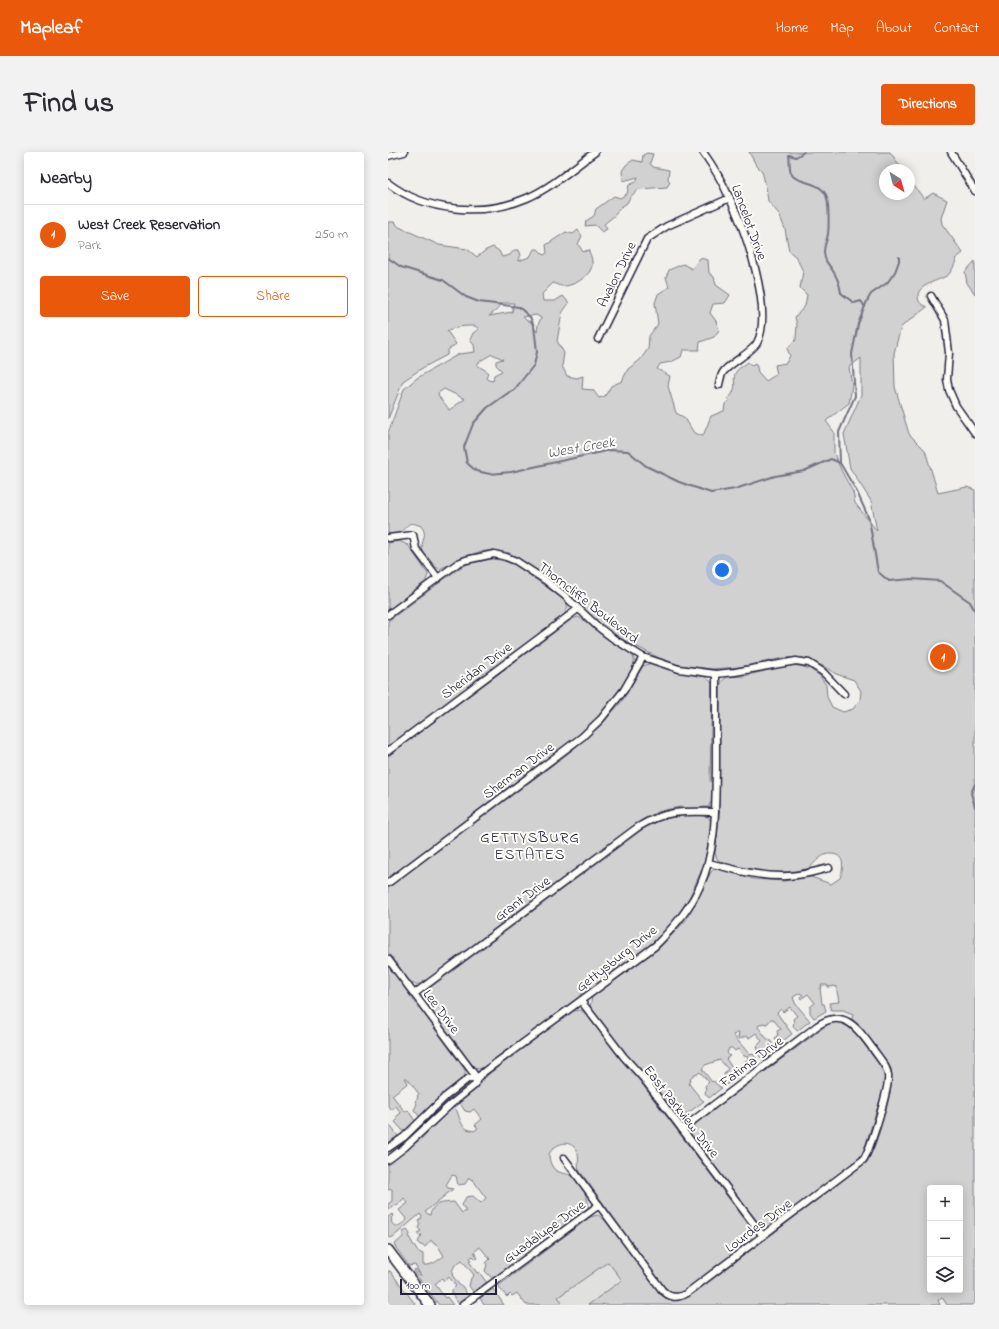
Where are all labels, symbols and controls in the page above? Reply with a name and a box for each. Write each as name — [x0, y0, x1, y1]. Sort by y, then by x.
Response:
text: Mapleaf — [20, 15, 82, 42]
text: Home — [776, 18, 808, 39]
text: Map — [830, 18, 854, 39]
text: About — [876, 18, 912, 39]
text: Contact — [934, 18, 979, 39]
text: Find us — [24, 84, 114, 125]
button: Directions — [881, 84, 975, 125]
north arrow — [879, 164, 915, 200]
text: Nearby — [40, 166, 92, 191]
street label: Lancelot Drive — [725, 182, 772, 264]
text: West Creek Reservation — [78, 214, 220, 236]
text: 1 — [51, 225, 55, 244]
text: 250 m — [315, 225, 348, 244]
text: Park — [78, 236, 102, 255]
street label: Avalon Drive — [592, 238, 643, 311]
button: Save — [40, 276, 190, 317]
button: Share — [198, 276, 348, 317]
water label: West Creek — [546, 431, 618, 465]
street label: Thorncliffe Boulevard — [533, 557, 643, 649]
your location — [712, 560, 732, 580]
street label: Sheridan Drive — [437, 637, 517, 705]
pin: 1 — [930, 642, 956, 672]
street label: Sherman Drive — [479, 737, 559, 805]
district label: GETTYSBURG ESTATES — [480, 827, 580, 866]
street label: Grant Drive — [491, 871, 556, 927]
street label: Gettysburg Drive — [572, 920, 663, 998]
street label: Lee Drive — [417, 985, 465, 1039]
street label: Fatima Drive — [715, 1031, 789, 1094]
street label: East Parkview Drive — [638, 1061, 724, 1163]
map controls — [927, 1185, 963, 1293]
button: + — [927, 1185, 963, 1221]
street label: Lourdes Drive — [721, 1194, 797, 1258]
street label: Guadalupe Drive — [500, 1195, 591, 1269]
button: − — [927, 1221, 963, 1257]
button: layers — [927, 1257, 963, 1293]
scale bar — [400, 1277, 497, 1296]
text: 100 m — [406, 1278, 430, 1294]

